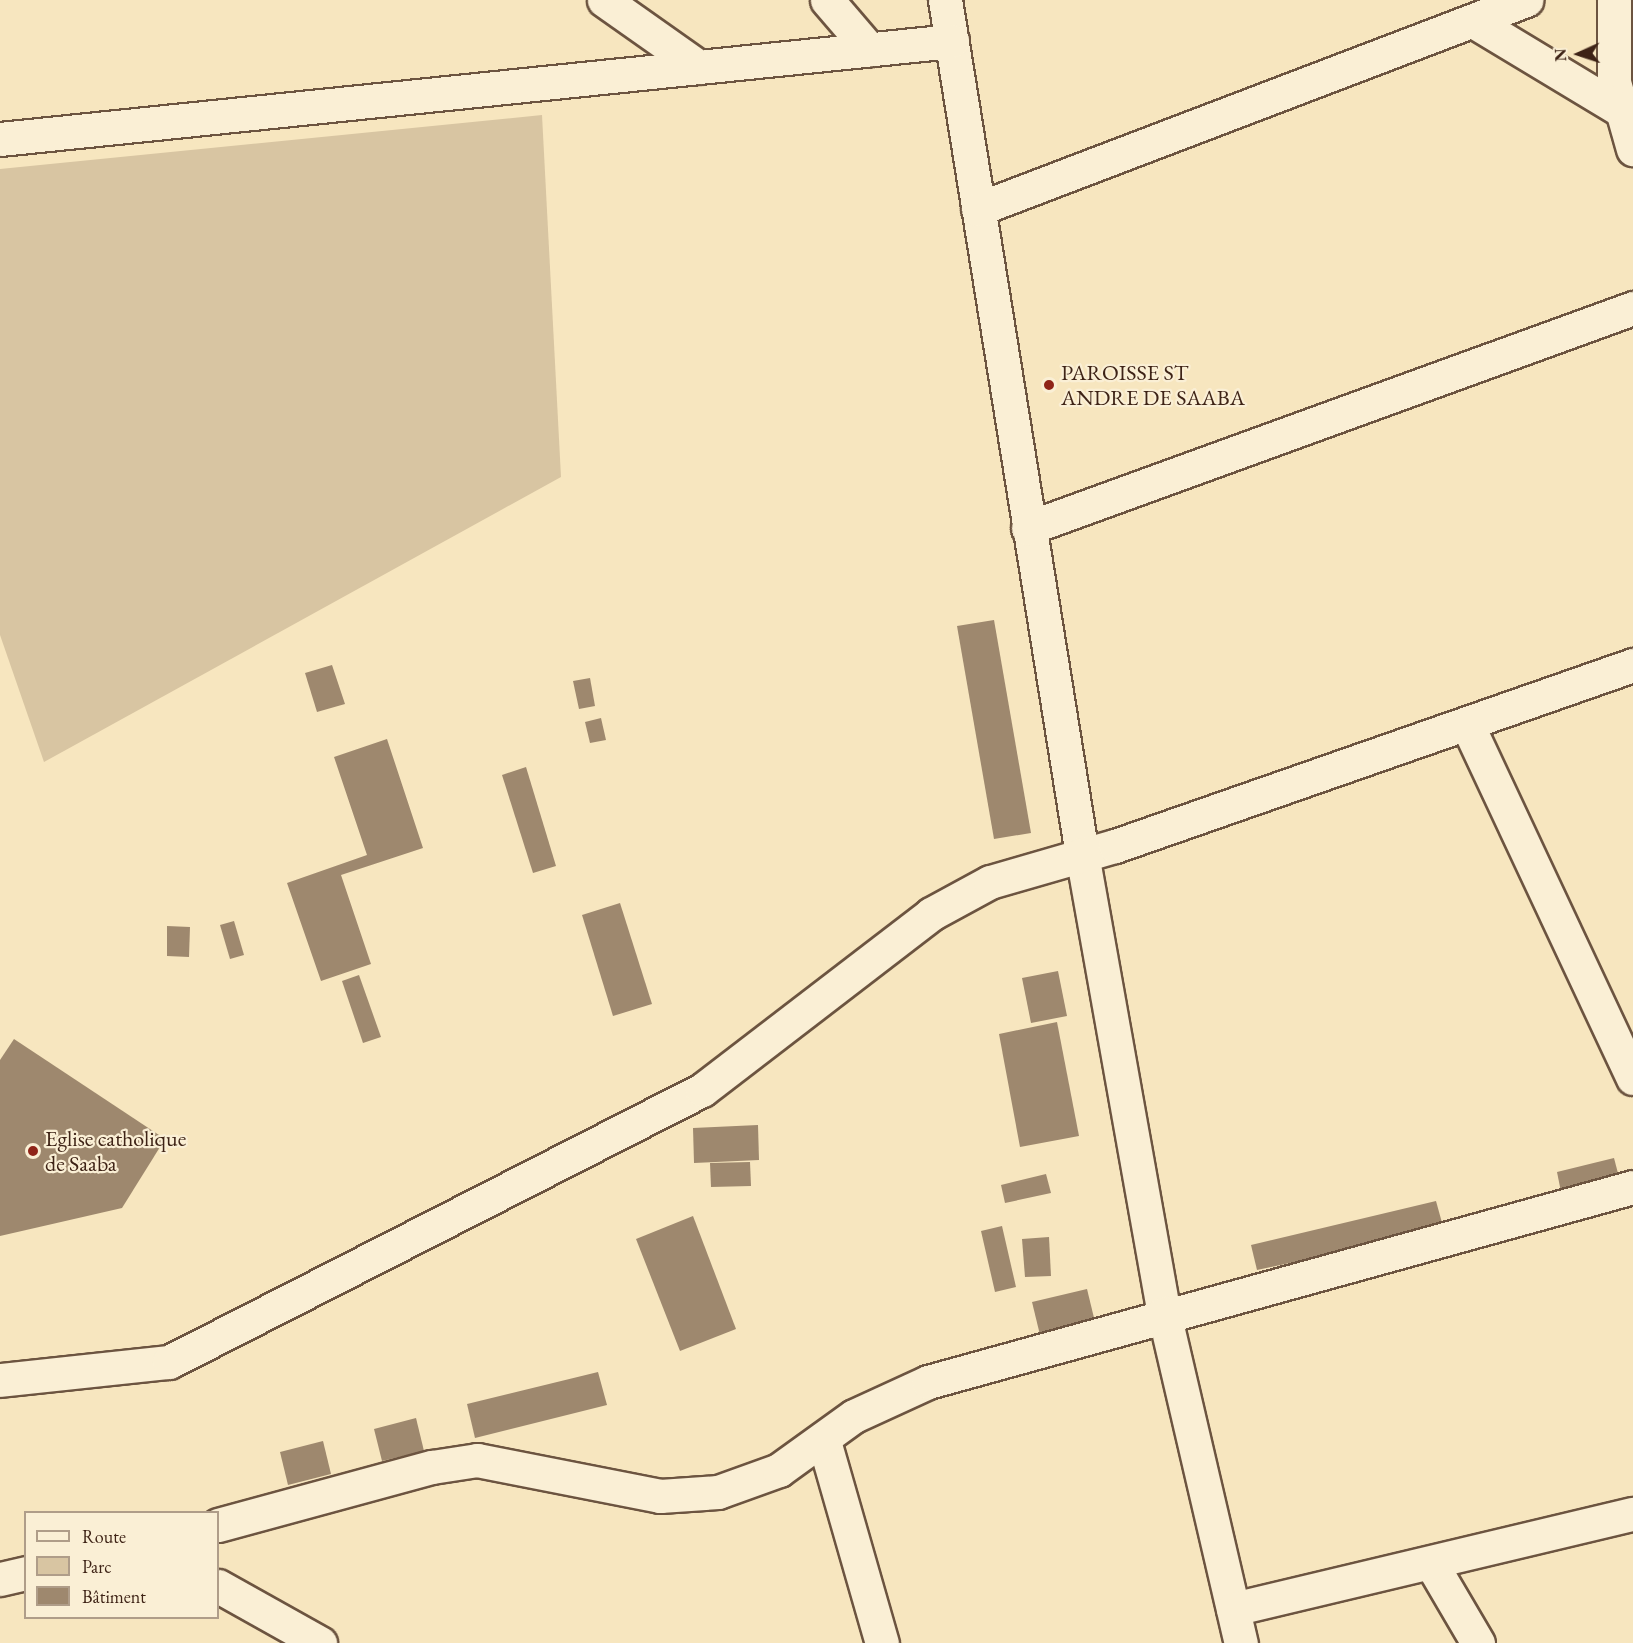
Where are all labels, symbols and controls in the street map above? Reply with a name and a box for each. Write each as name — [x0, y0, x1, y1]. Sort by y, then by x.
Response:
north arrow — [1549, 24, 1609, 84]
text: N — [1550, 48, 1571, 62]
place label: PAROISSE ST ANDRE DE SAABA — [1061, 359, 1245, 410]
marker: PAROISSE ST ANDRE DE SAABA — [1042, 378, 1056, 392]
place label: Eglise catholique de Saaba — [45, 1125, 186, 1176]
marker: Eglise catholique de Saaba — [26, 1144, 40, 1158]
legend — [24, 1511, 219, 1619]
text: Route — [82, 1525, 126, 1548]
text: Parc — [82, 1555, 112, 1578]
text: Bâtiment — [82, 1585, 146, 1608]

